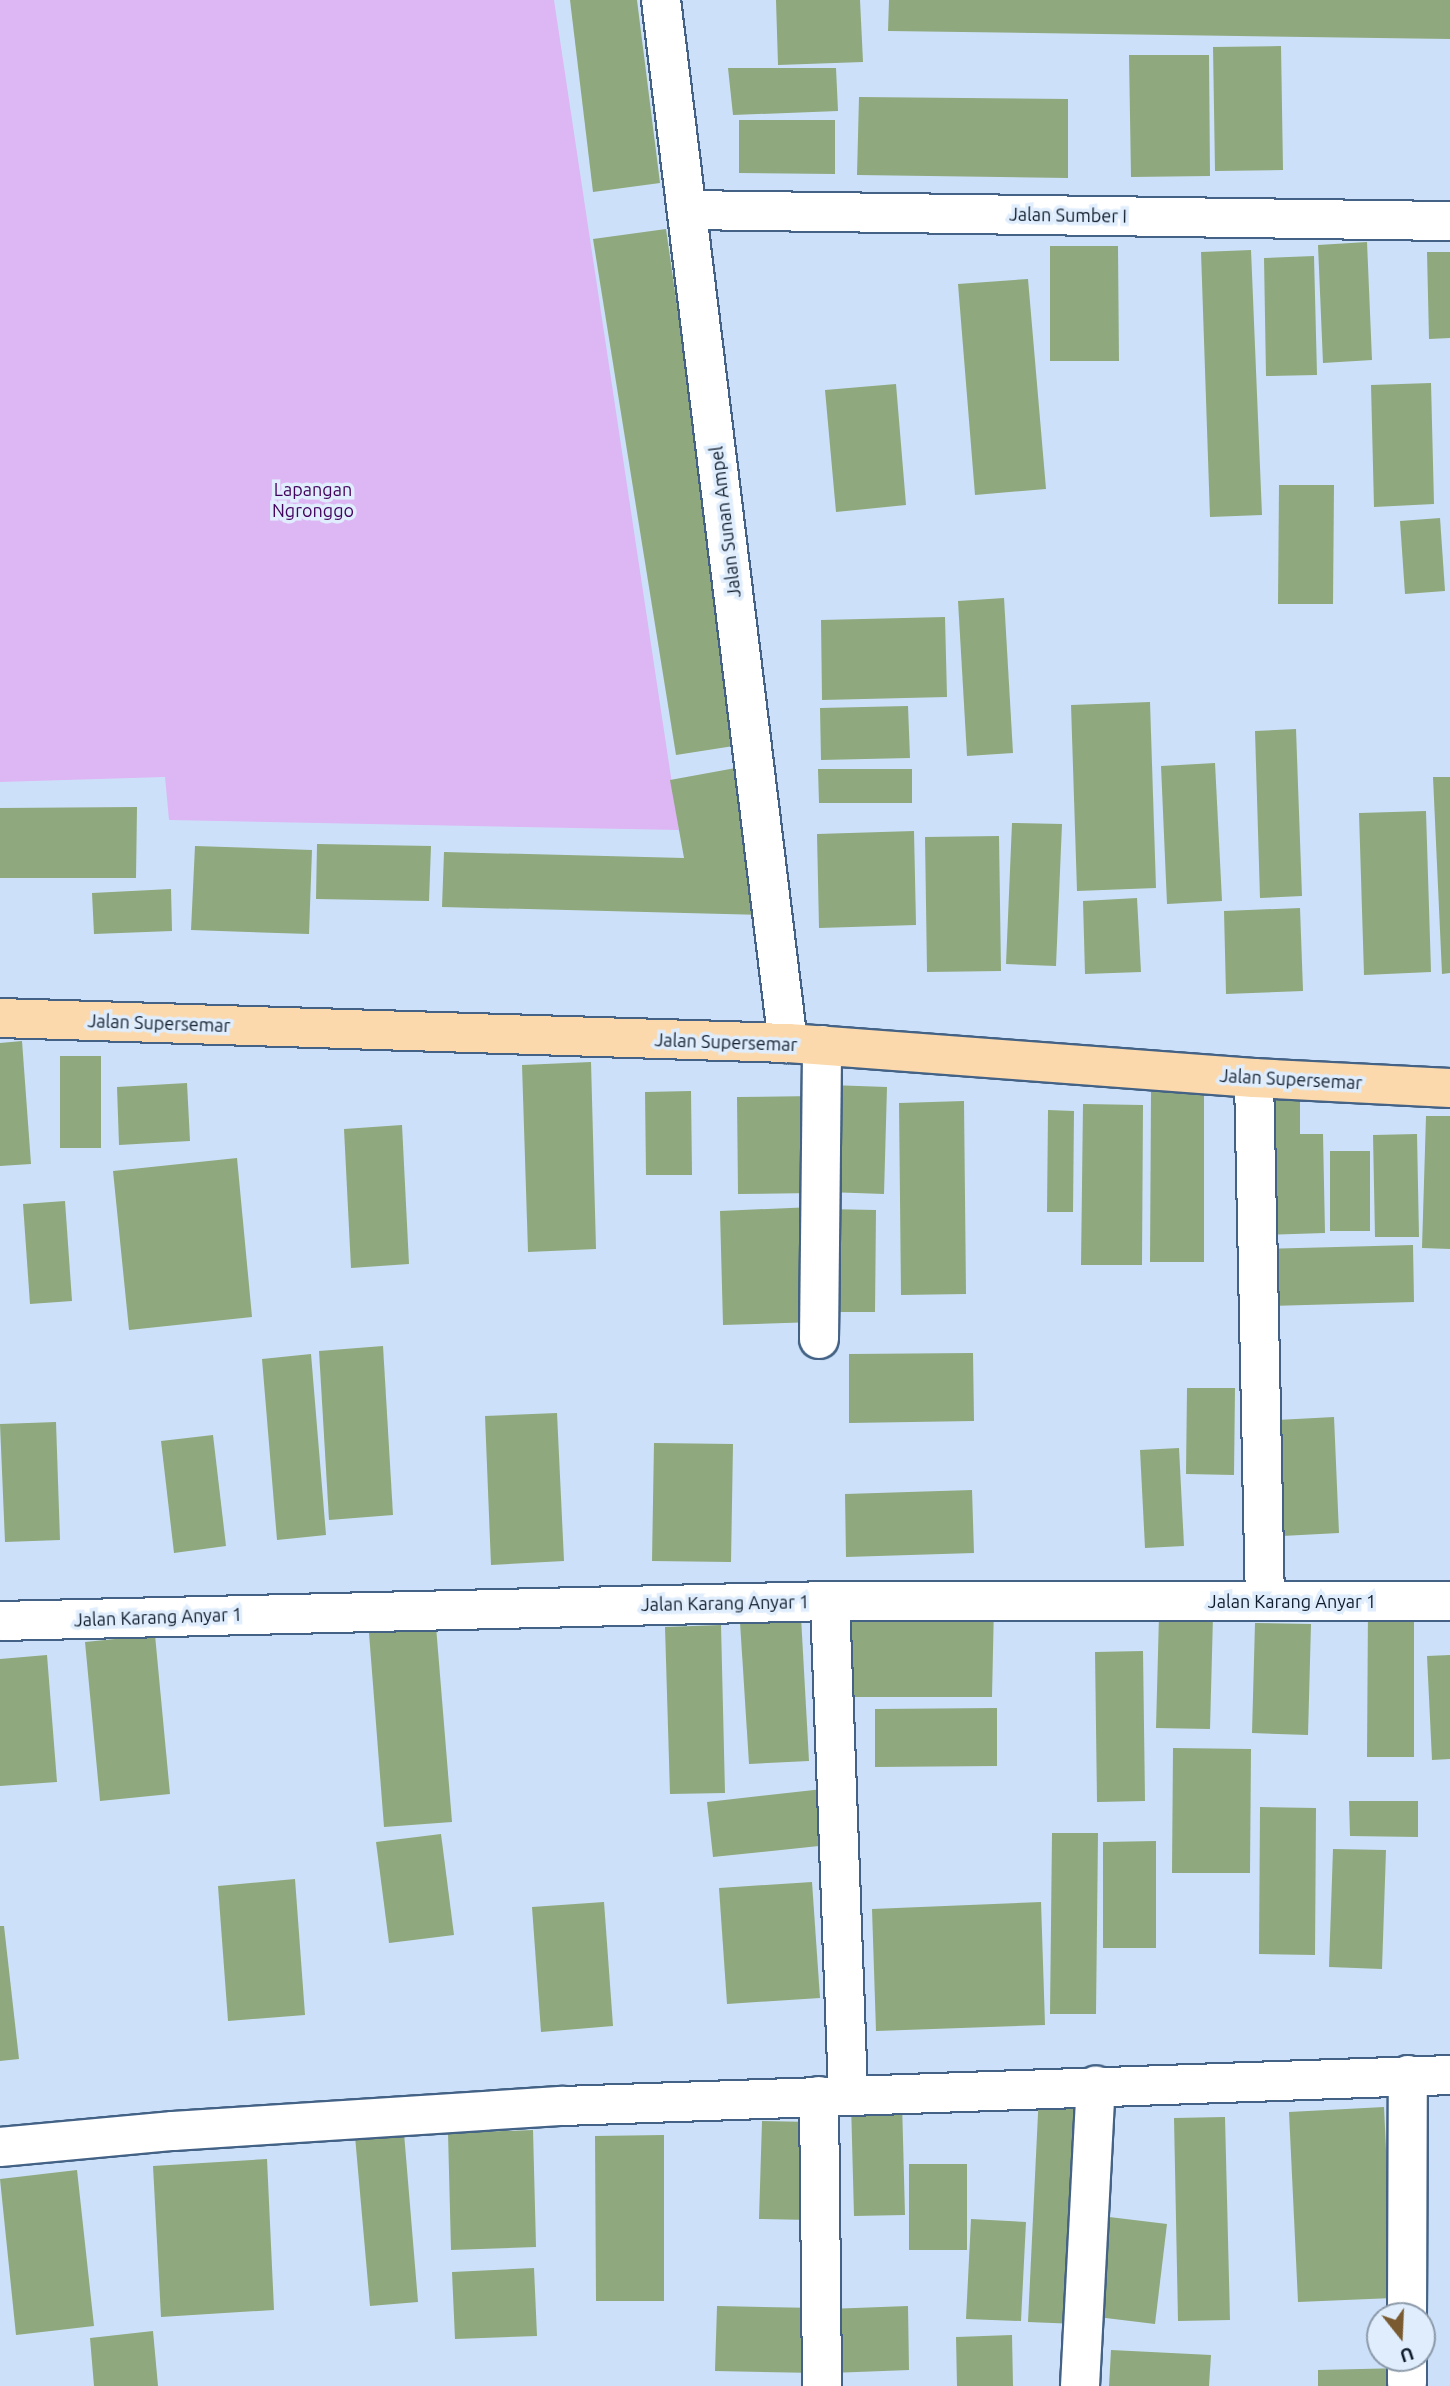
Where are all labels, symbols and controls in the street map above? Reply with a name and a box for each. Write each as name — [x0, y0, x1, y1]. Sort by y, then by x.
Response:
street label: Jalan Sumber I — [1009, 203, 1127, 227]
street label: Jalan Sunan Ampel — [705, 445, 745, 599]
park label: Lapangan Ngronggo — [272, 479, 354, 522]
street label: Jalan Supersemar — [87, 1010, 231, 1036]
street label: Jalan Supersemar — [654, 1029, 798, 1055]
street label: Jalan Supersemar — [1219, 1064, 1363, 1094]
street label: Jalan Karang Anyar 1 — [1208, 1590, 1376, 1612]
street label: Jalan Karang Anyar 1 — [641, 1591, 809, 1615]
street label: Jalan Karang Anyar 1 — [73, 1603, 243, 1631]
north arrow — [1366, 2302, 1436, 2372]
text: U — [1397, 2343, 1417, 2368]

